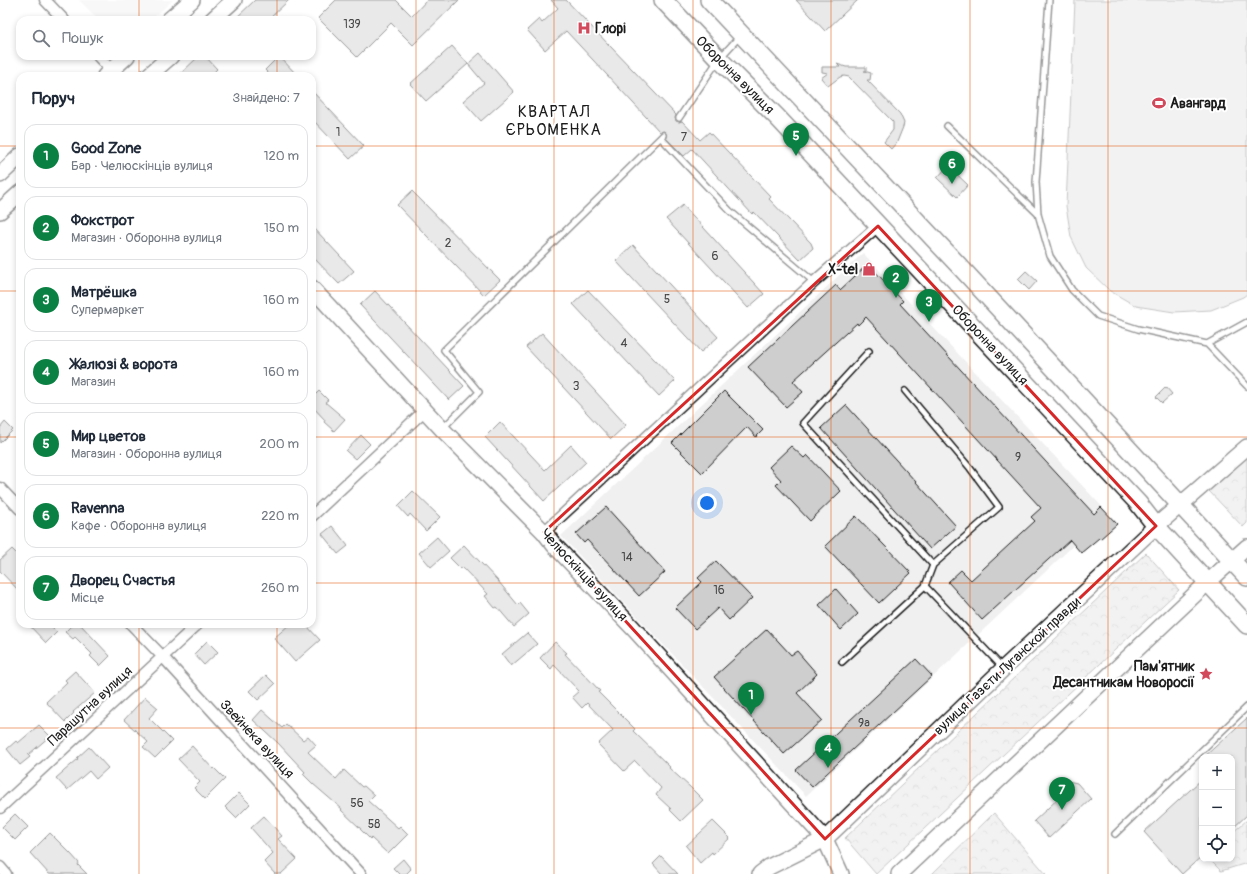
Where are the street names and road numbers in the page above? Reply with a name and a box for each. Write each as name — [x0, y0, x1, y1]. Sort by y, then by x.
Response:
street label: Оборонна вулиця — [692, 32, 778, 118]
street label: Оборонна вулиця — [948, 301, 1032, 389]
street label: Челюскінців вулиця — [537, 525, 631, 625]
street label: вулиця Газєти Луганской правди — [930, 593, 1084, 739]
street label: Парашутна вулиця — [44, 663, 136, 749]
street label: Звейнека вулиця — [216, 696, 298, 782]

